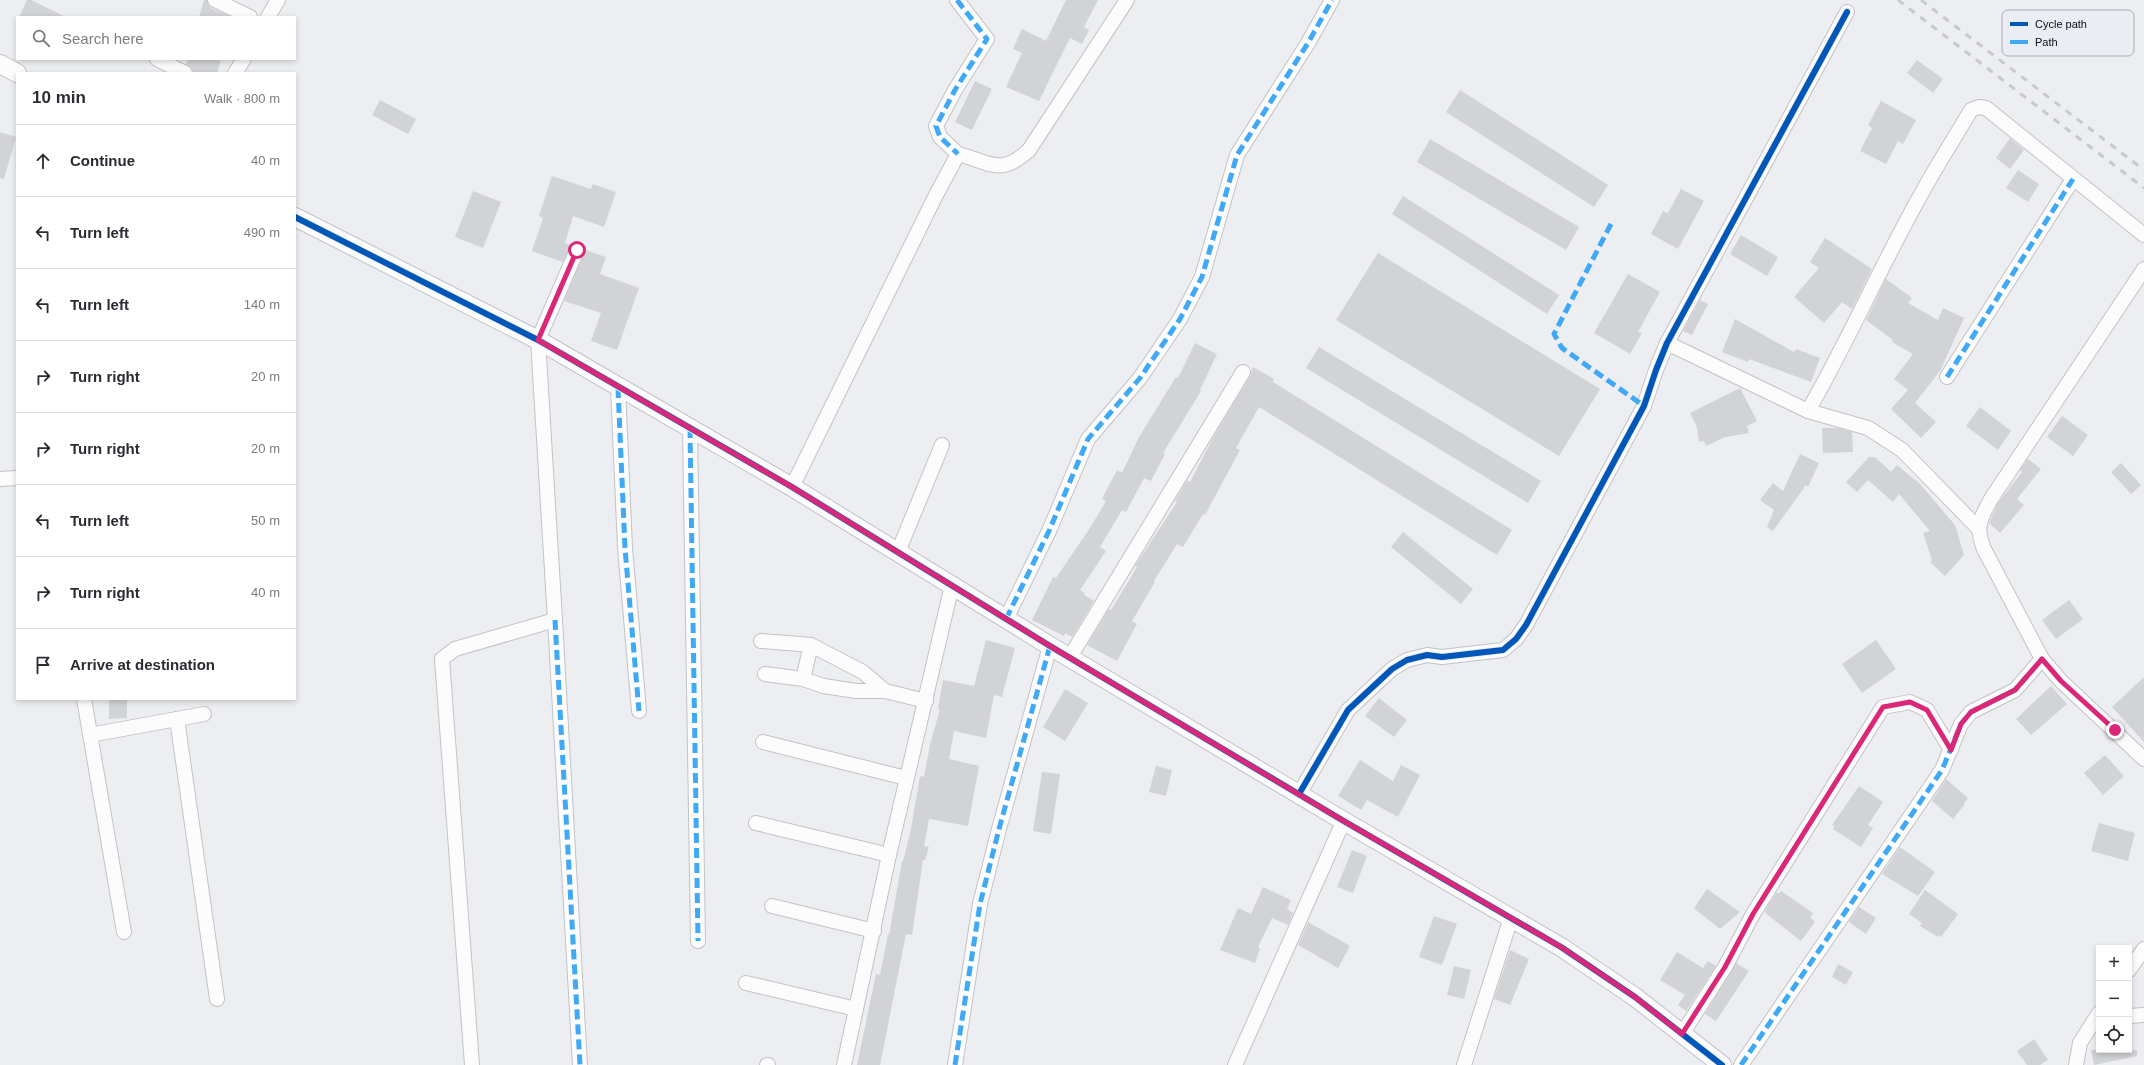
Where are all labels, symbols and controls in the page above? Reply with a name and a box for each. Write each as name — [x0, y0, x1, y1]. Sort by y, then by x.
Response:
legend — [2002, 10, 2134, 56]
search box — [16, 16, 296, 60]
text: Cycle path — [2035, 18, 2087, 30]
icon: search — [30, 27, 52, 49]
text: Search here — [62, 30, 144, 47]
text: Path — [2035, 36, 2058, 48]
text: 10 min — [32, 88, 86, 107]
text: Walk · 800 m — [204, 91, 280, 106]
icon: ahead — [32, 150, 54, 172]
text: Continue — [70, 152, 135, 169]
text: 40 m — [251, 153, 280, 168]
icon: left — [32, 222, 54, 244]
text: Turn left — [70, 224, 129, 241]
text: 490 m — [244, 225, 280, 240]
route start — [568, 241, 586, 259]
icon: left — [32, 294, 54, 316]
text: Turn left — [70, 296, 129, 313]
text: 140 m — [244, 297, 280, 312]
icon: right — [32, 366, 54, 388]
text: Turn right — [70, 368, 140, 385]
text: 20 m — [251, 369, 280, 384]
icon: right — [32, 438, 54, 460]
text: Turn right — [70, 440, 140, 457]
text: 20 m — [251, 441, 280, 456]
icon: left — [32, 510, 54, 532]
text: Turn left — [70, 512, 129, 529]
text: 50 m — [251, 513, 280, 528]
icon: right — [32, 582, 54, 604]
text: Turn right — [70, 584, 140, 601]
text: 40 m — [251, 585, 280, 600]
icon: arrive — [32, 654, 54, 676]
text: Arrive at destination — [70, 656, 215, 673]
route end — [2106, 721, 2124, 739]
map controls — [2096, 945, 2132, 1053]
button: + — [2096, 945, 2132, 981]
button: − — [2096, 981, 2132, 1017]
button: locate — [2096, 1017, 2132, 1053]

